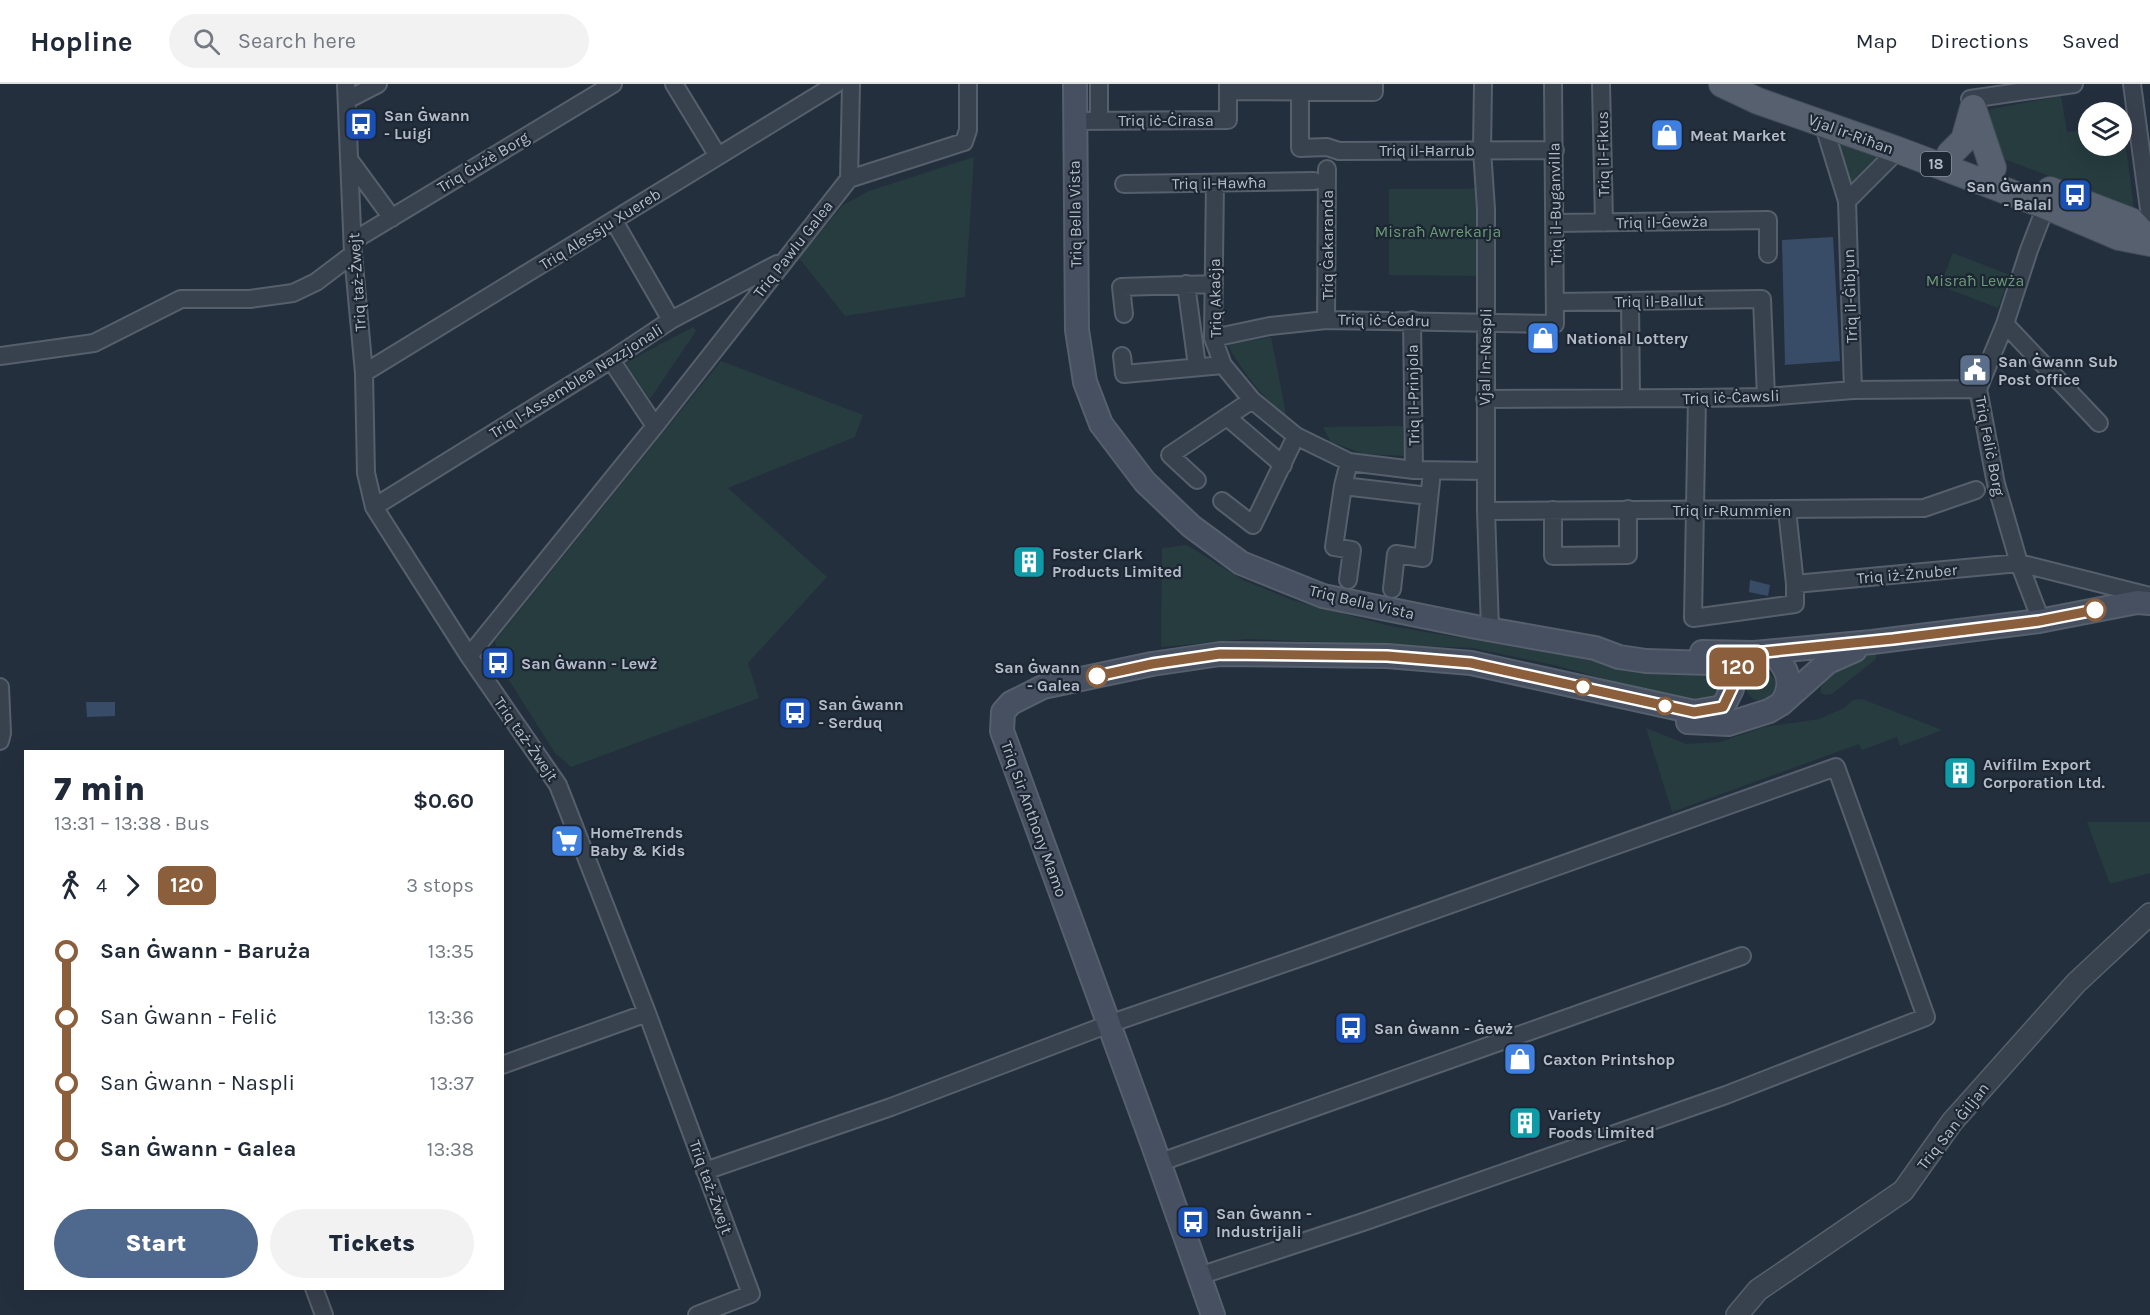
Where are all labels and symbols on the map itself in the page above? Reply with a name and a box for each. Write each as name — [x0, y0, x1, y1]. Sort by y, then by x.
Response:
bus stop icon: San Ġwann - Luigi — [343, 106, 379, 142]
place label: San Ġwann - Luigi — [384, 106, 470, 143]
street label: Vjal ir-Riħan — [1806, 110, 1896, 158]
street label: Triq iċ-Ċirasa — [1118, 111, 1214, 130]
street label: Triq il-Fikus — [1593, 111, 1613, 197]
shop icon: Meat Market — [1649, 117, 1685, 153]
place label: Meat Market — [1690, 126, 1786, 145]
street label: Triq Ġużè Borg — [434, 127, 532, 197]
street label: Triq il-Ħarrub — [1379, 141, 1475, 160]
street label: Triq il-Buganvilla — [1544, 142, 1566, 266]
road number: 18 — [1921, 152, 1951, 176]
street label: Triq Bella Vista — [1065, 160, 1085, 268]
street label: Triq il-Ħawħa — [1171, 173, 1267, 193]
place label: San Ġwann - Balal — [1966, 177, 2052, 214]
bus stop icon: San Ġwann - Balal — [2057, 177, 2093, 213]
street label: Triq Alessju Xuereb — [536, 184, 664, 274]
street label: Triq Ġakaranda — [1318, 190, 1337, 300]
street label: Triq Pawlu Galea — [749, 197, 837, 301]
street label: Triq il-Ġewża — [1616, 212, 1708, 232]
park label: Misraħ Awrekarja — [1375, 222, 1501, 241]
street label: Triq taż-Żwejt — [344, 232, 370, 332]
street label: Triq il-Ġibjun — [1839, 249, 1861, 343]
street label: Triq Akaċja — [1205, 258, 1225, 338]
park label: Misraħ Lewża — [1926, 271, 2024, 290]
street label: Triq il-Ballut — [1614, 291, 1704, 311]
street label: Vjal In-Naspli — [1475, 308, 1495, 406]
street label: Triq iċ-Ċedru — [1338, 310, 1430, 330]
street label: Triq l-Assemblea Nazzjonali — [486, 320, 666, 442]
shop icon: National Lottery — [1525, 320, 1561, 356]
place label: National Lottery — [1566, 329, 1688, 348]
street label: Triq il-Prinjola — [1403, 344, 1423, 446]
public building icon: San Ġwann Sub Post Office — [1957, 352, 1993, 388]
place label: San Ġwann Sub Post Office — [1998, 352, 2118, 389]
street label: Triq iċ-Ċawsli — [1682, 386, 1780, 408]
street label: Triq Feliċ Borg — [1971, 394, 2009, 498]
street label: Triq ir-Rummien — [1673, 501, 1791, 520]
building icon: Foster Clark Products Limited — [1011, 544, 1047, 580]
place label: Foster Clark Products Limited — [1052, 544, 1182, 581]
street label: Triq iż-Żnuber — [1856, 560, 1958, 588]
street label: Triq Bella Vista — [1308, 581, 1416, 623]
unlabelled marker — [2084, 599, 2106, 621]
bus stop icon: San Ġwann - Lewż — [480, 645, 516, 681]
line badge: 120 — [1704, 648, 1772, 686]
place label: San Ġwann - Lewż — [521, 654, 657, 673]
place label: San Ġwann - Galea — [994, 658, 1080, 695]
marker: San Ġwann - Galea — [1086, 665, 1108, 687]
unlabelled marker — [1574, 678, 1592, 696]
street label: Triq taż-Żwejt — [490, 693, 562, 785]
bus stop icon: San Ġwann - Serduq — [777, 695, 813, 731]
place label: San Ġwann - Serduq — [818, 695, 904, 732]
unlabelled marker — [1656, 697, 1674, 715]
street label: Triq Sir Anthony Mamo — [997, 738, 1071, 900]
building icon: Avifilm Export Corporation Ltd. — [1942, 755, 1978, 791]
place label: Avifilm Export Corporation Ltd. — [1983, 755, 2106, 792]
supermarket icon: HomeTrends Baby & Kids — [549, 823, 585, 859]
place label: HomeTrends Baby & Kids — [590, 823, 685, 860]
bus stop icon: San Ġwann - Ġewż — [1333, 1010, 1369, 1046]
place label: San Ġwann - Ġewż — [1374, 1019, 1513, 1038]
shop icon: Caxton Printshop — [1502, 1041, 1538, 1077]
place label: Caxton Printshop — [1543, 1050, 1675, 1069]
street label: Triq San Ġiljan — [1913, 1079, 1993, 1173]
building icon: Variety Foods Limited — [1507, 1105, 1543, 1141]
place label: Variety Foods Limited — [1548, 1105, 1655, 1142]
street label: Triq taż-Żwejt — [685, 1137, 737, 1237]
bus stop icon: San Ġwann - Industrijali — [1175, 1204, 1211, 1240]
place label: San Ġwann - Industrijali — [1216, 1204, 1312, 1241]

